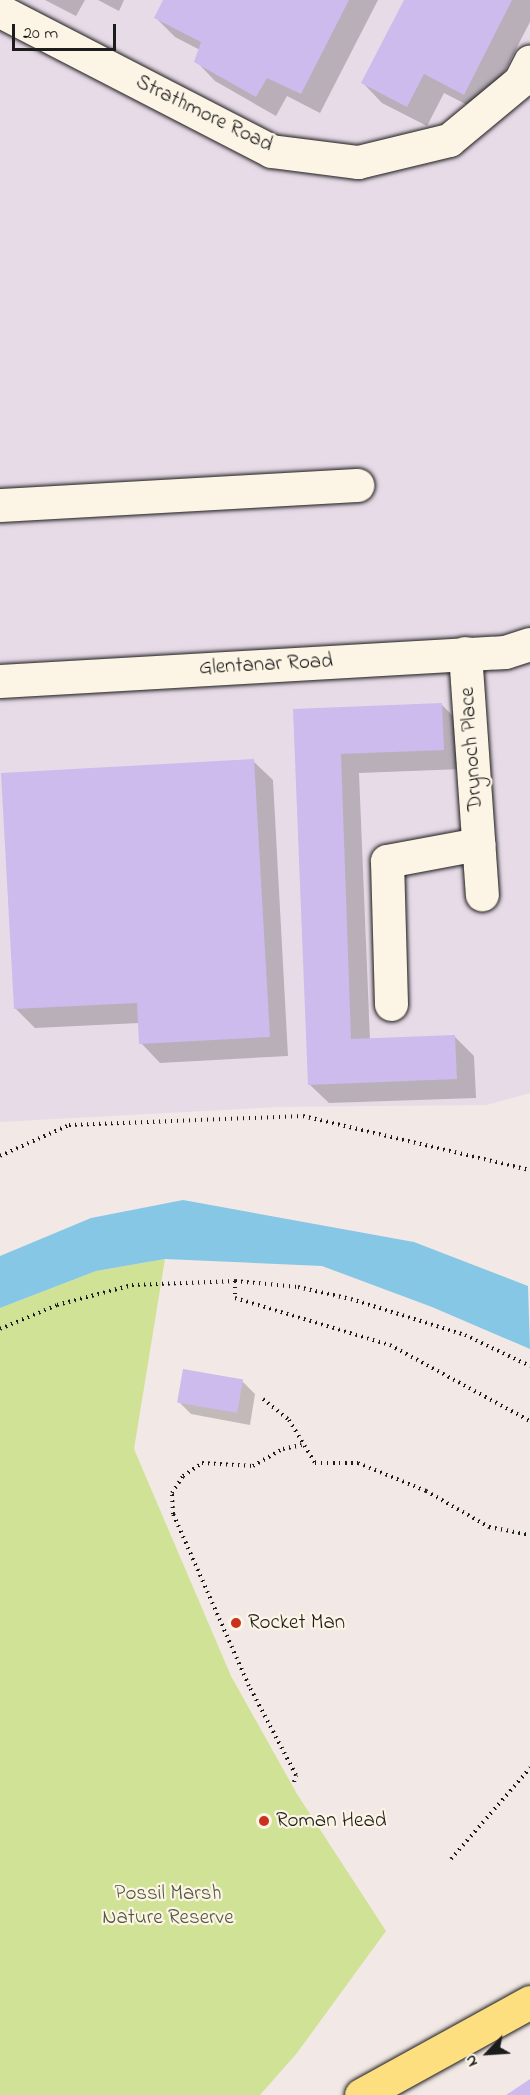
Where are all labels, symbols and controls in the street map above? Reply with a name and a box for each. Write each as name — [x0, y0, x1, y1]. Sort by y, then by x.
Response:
scale bar — [15, 12, 118, 50]
text: 20 m — [23, 21, 58, 47]
street label: Strathmore Road — [131, 70, 277, 158]
street label: Glentanar Road — [198, 649, 334, 681]
street label: Drynoch Place — [455, 686, 489, 812]
place label: Rocket Man — [248, 1610, 345, 1636]
marker: Rocket Man — [229, 1616, 243, 1630]
place label: Roman Head — [276, 1808, 387, 1834]
marker: Roman Head — [257, 1814, 271, 1828]
park label: Possil Marsh Nature Reserve — [102, 1881, 234, 1931]
north arrow — [458, 2023, 518, 2083]
text: N — [459, 2051, 485, 2071]

